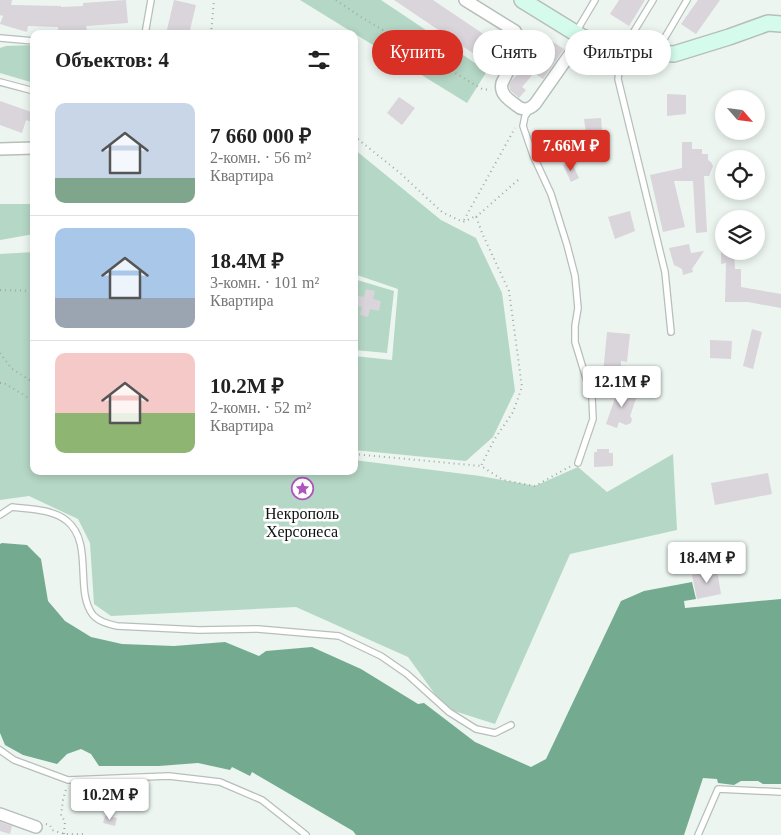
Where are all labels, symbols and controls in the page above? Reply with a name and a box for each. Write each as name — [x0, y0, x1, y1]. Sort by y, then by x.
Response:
chip: Купить — [372, 30, 463, 75]
chip: Снять — [473, 30, 555, 75]
chip: Фильтры — [565, 30, 671, 75]
icon: filters — [305, 46, 333, 74]
text: Объектов: 4 — [55, 48, 169, 72]
north arrow — [715, 90, 765, 140]
map controls — [715, 90, 765, 260]
icon: home — [95, 123, 155, 183]
text: 7 660 000 ₽ — [210, 124, 311, 148]
pin: 7.66M ₽ — [525, 130, 617, 172]
text: 7.66M ₽ — [543, 137, 599, 154]
text: 2-комн. · 56 m² — [210, 149, 311, 166]
button: locate — [715, 150, 765, 200]
text: Квартира — [210, 167, 274, 184]
button: layers — [715, 210, 765, 260]
icon: home — [95, 248, 155, 308]
text: 18.4M ₽ — [210, 249, 284, 273]
text: 3-комн. · 101 m² — [210, 274, 319, 291]
text: Квартира — [210, 292, 274, 309]
pin: 12.1M ₽ — [576, 366, 668, 408]
icon: home — [95, 373, 155, 433]
text: 12.1M ₽ — [594, 373, 650, 390]
text: 10.2M ₽ — [210, 374, 284, 398]
text: 2-комн. · 52 m² — [210, 399, 311, 416]
text: Квартира — [210, 417, 274, 434]
place icon: Некрополь Херсонеса — [290, 477, 314, 501]
place label: Некрополь Херсонеса — [265, 505, 339, 541]
pin: 18.4M ₽ — [661, 542, 753, 584]
text: 18.4M ₽ — [679, 549, 735, 566]
pin: 10.2M ₽ — [64, 778, 156, 821]
text: 10.2M ₽ — [82, 786, 138, 803]

